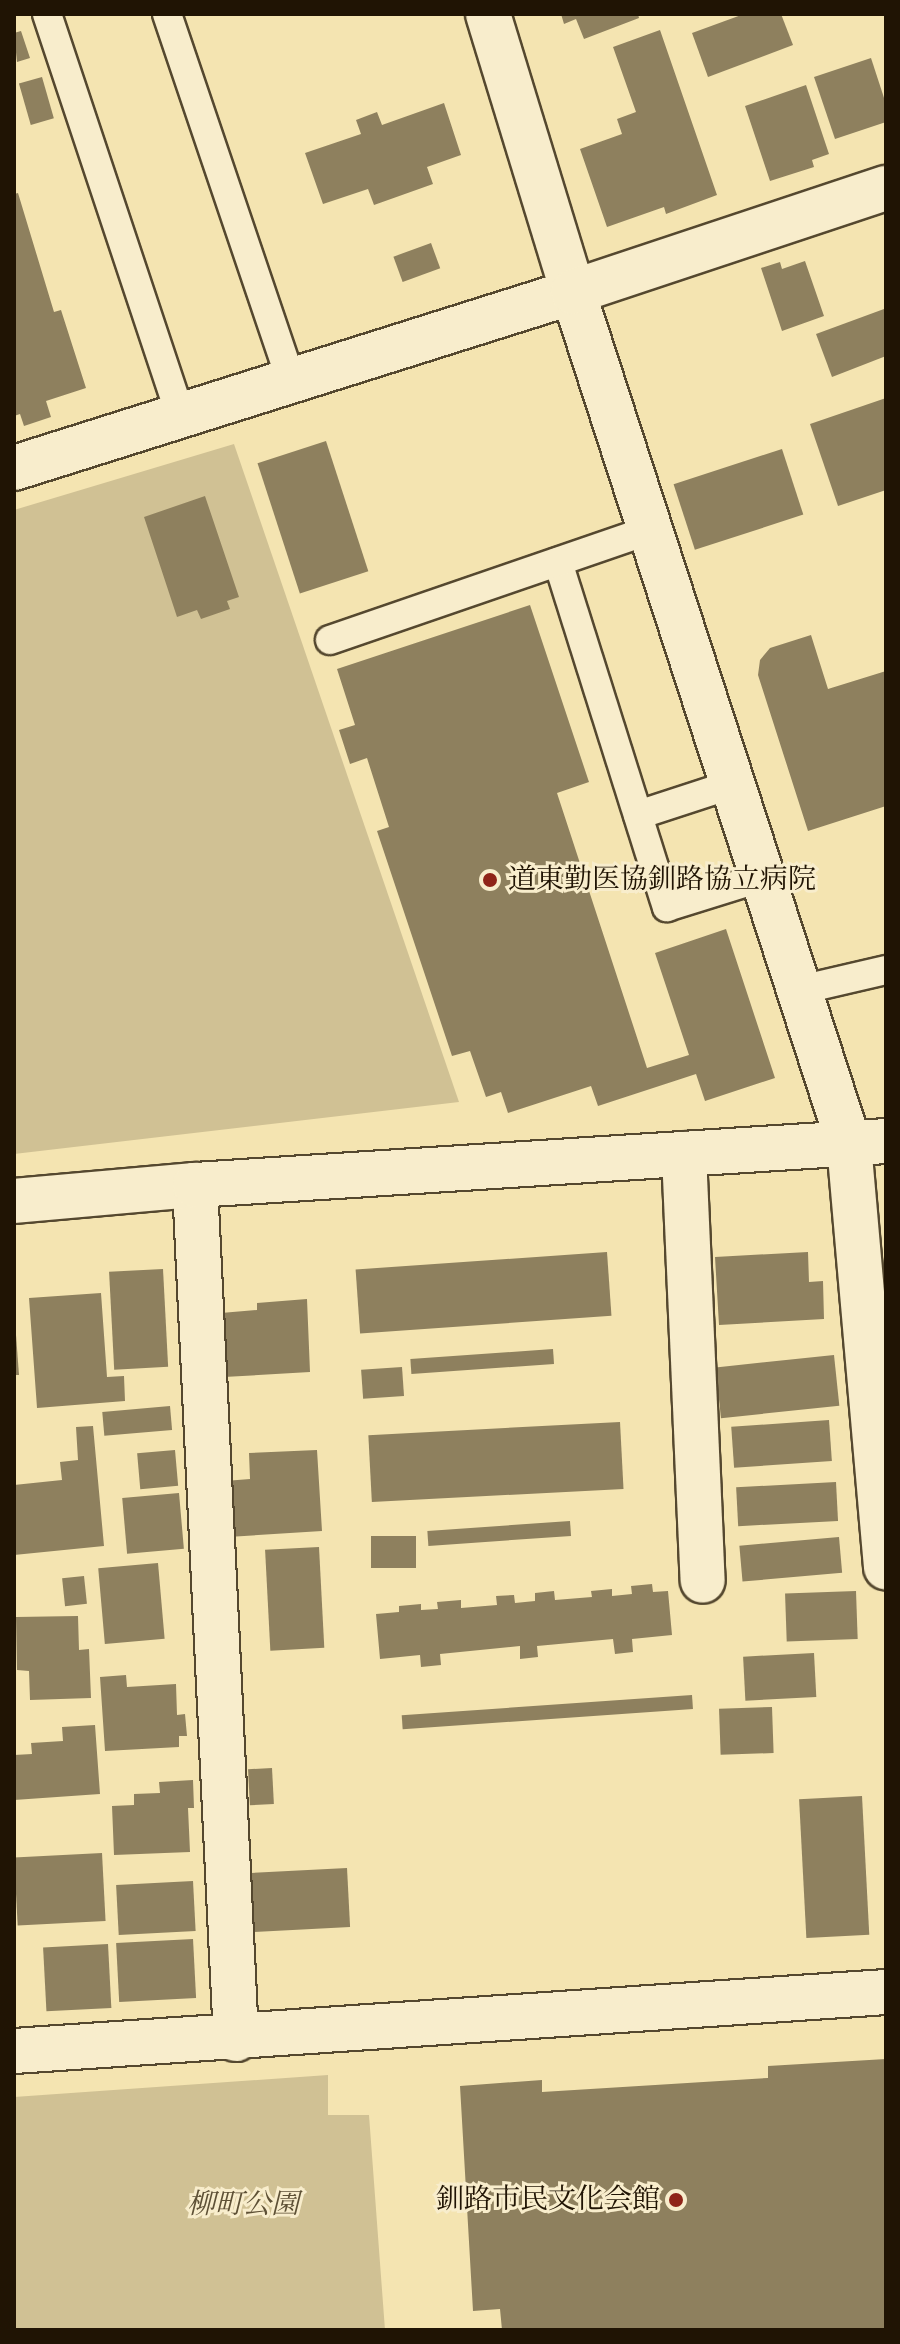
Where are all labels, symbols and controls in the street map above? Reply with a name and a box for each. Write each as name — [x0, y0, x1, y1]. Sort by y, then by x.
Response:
place label: 道東勤医協釧路協立病院 — [508, 863, 816, 897]
marker: 道東勤医協釧路協立病院 — [479, 869, 501, 891]
place label: 釧路市民文化会館 — [436, 2183, 660, 2217]
park label: 柳町公園 — [187, 2188, 299, 2222]
marker: 釧路市民文化会館 — [667, 2191, 685, 2209]

